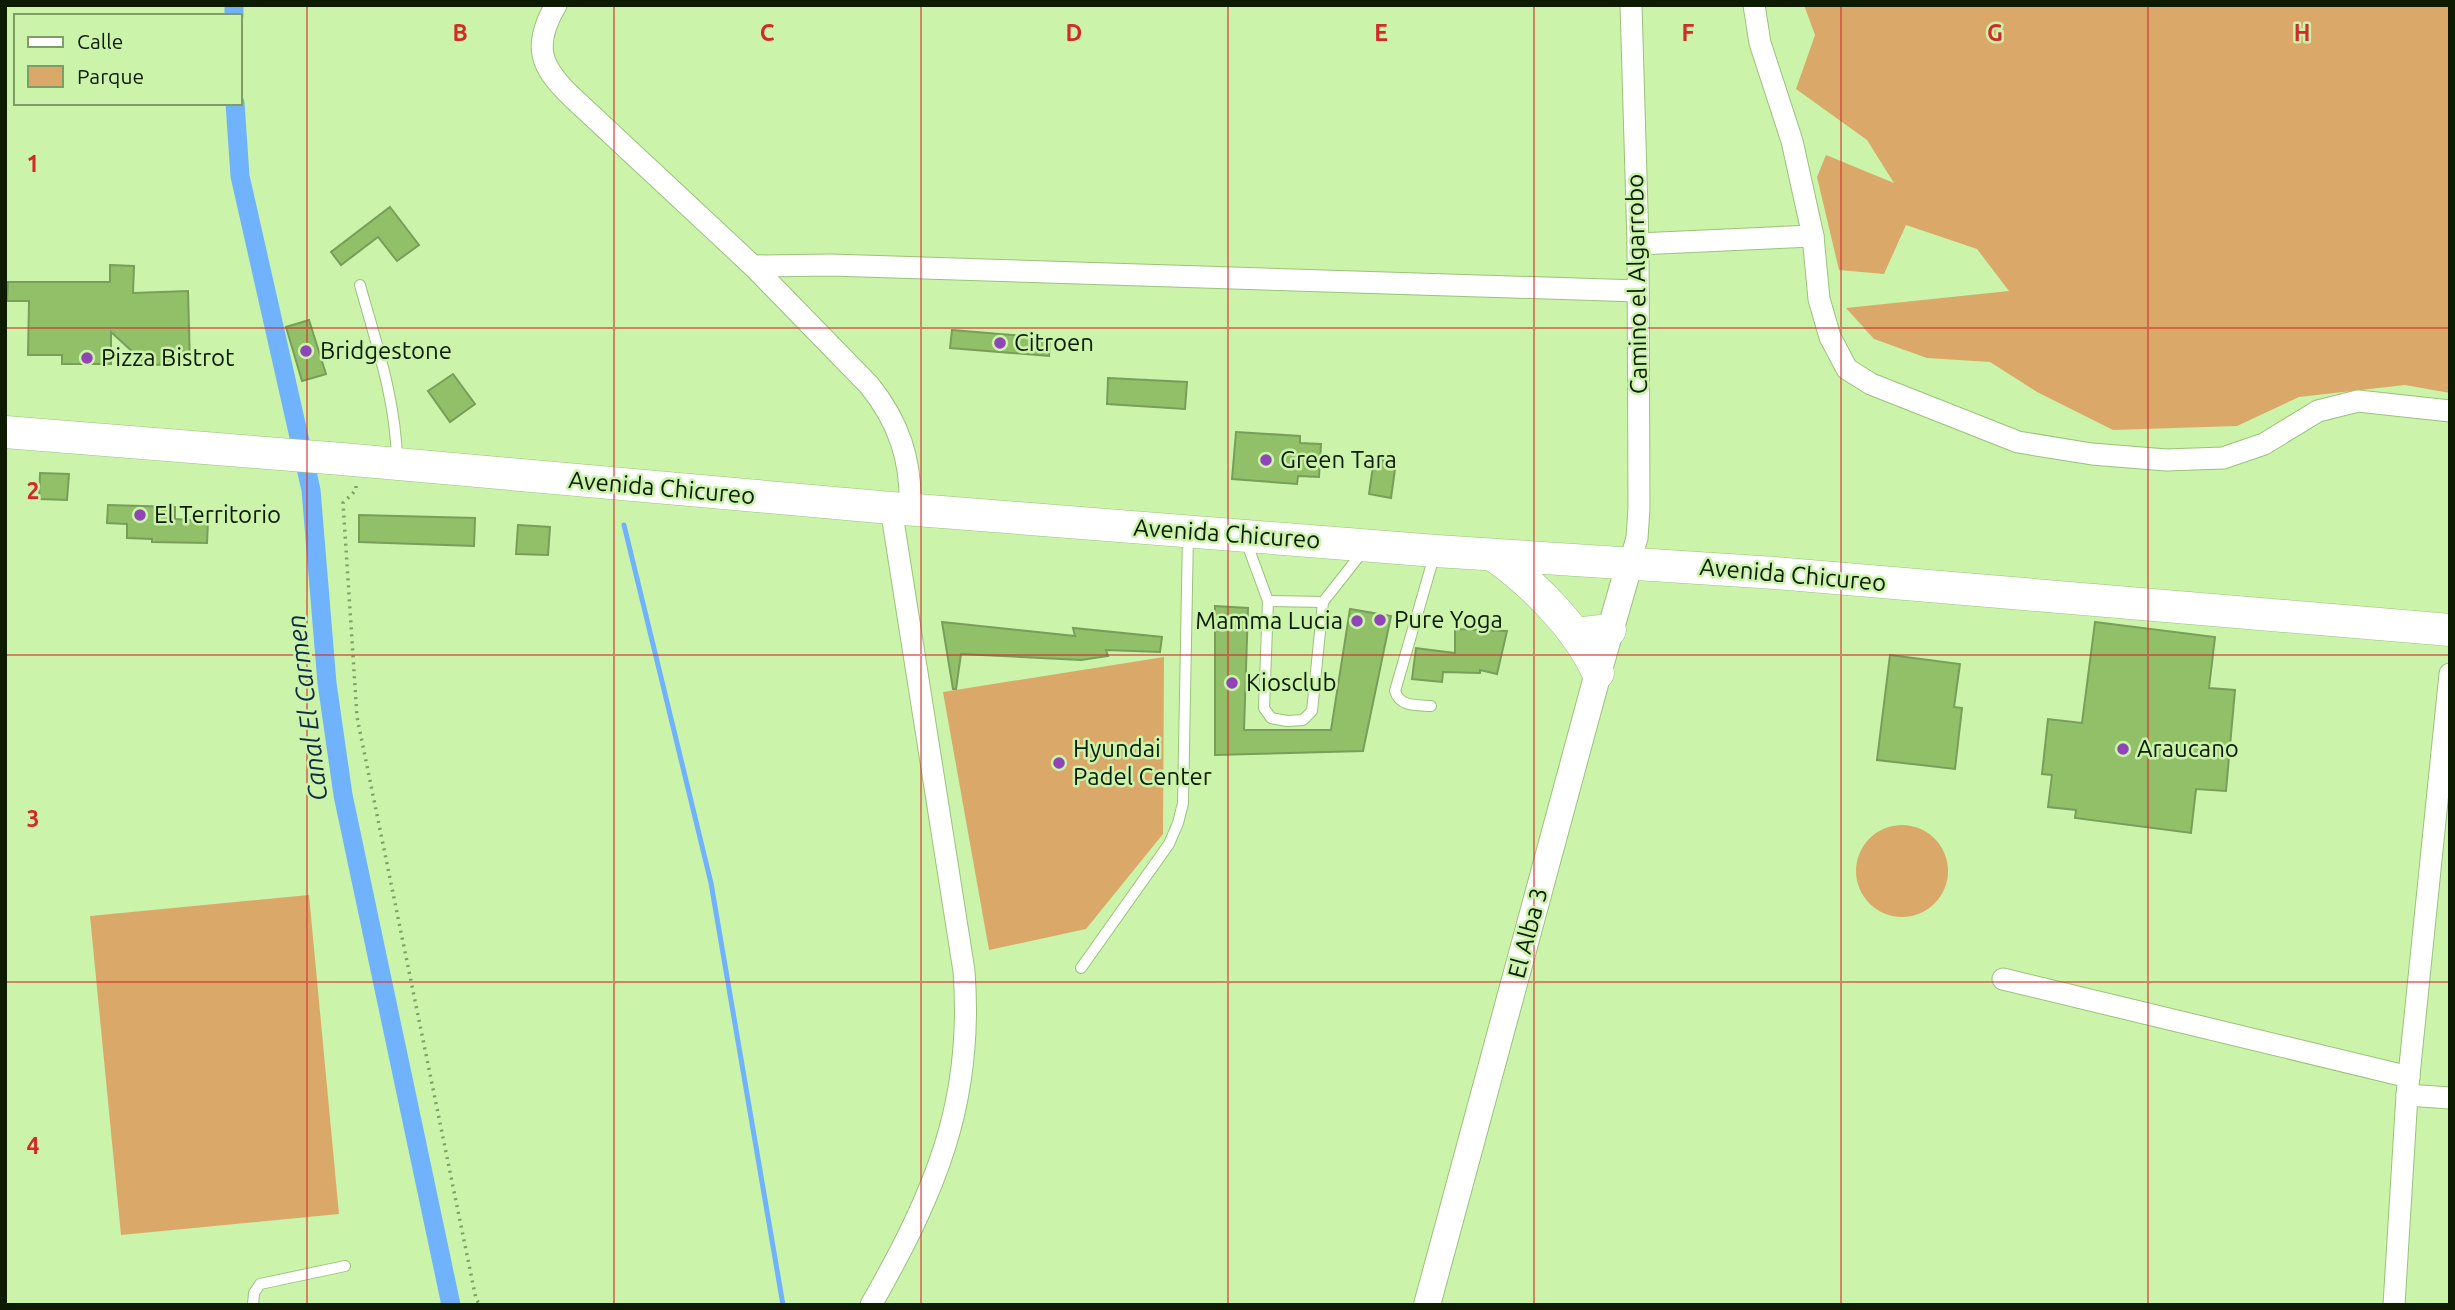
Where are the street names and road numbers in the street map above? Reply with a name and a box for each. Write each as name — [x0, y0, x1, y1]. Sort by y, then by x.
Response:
street label: Camino el Algarrobo — [1621, 174, 1652, 394]
street label: Avenida Chicureo — [568, 466, 756, 509]
street label: Avenida Chicureo — [1133, 514, 1321, 553]
street label: Avenida Chicureo — [1699, 553, 1887, 596]
street label: El Alba 3 — [1503, 885, 1553, 981]

